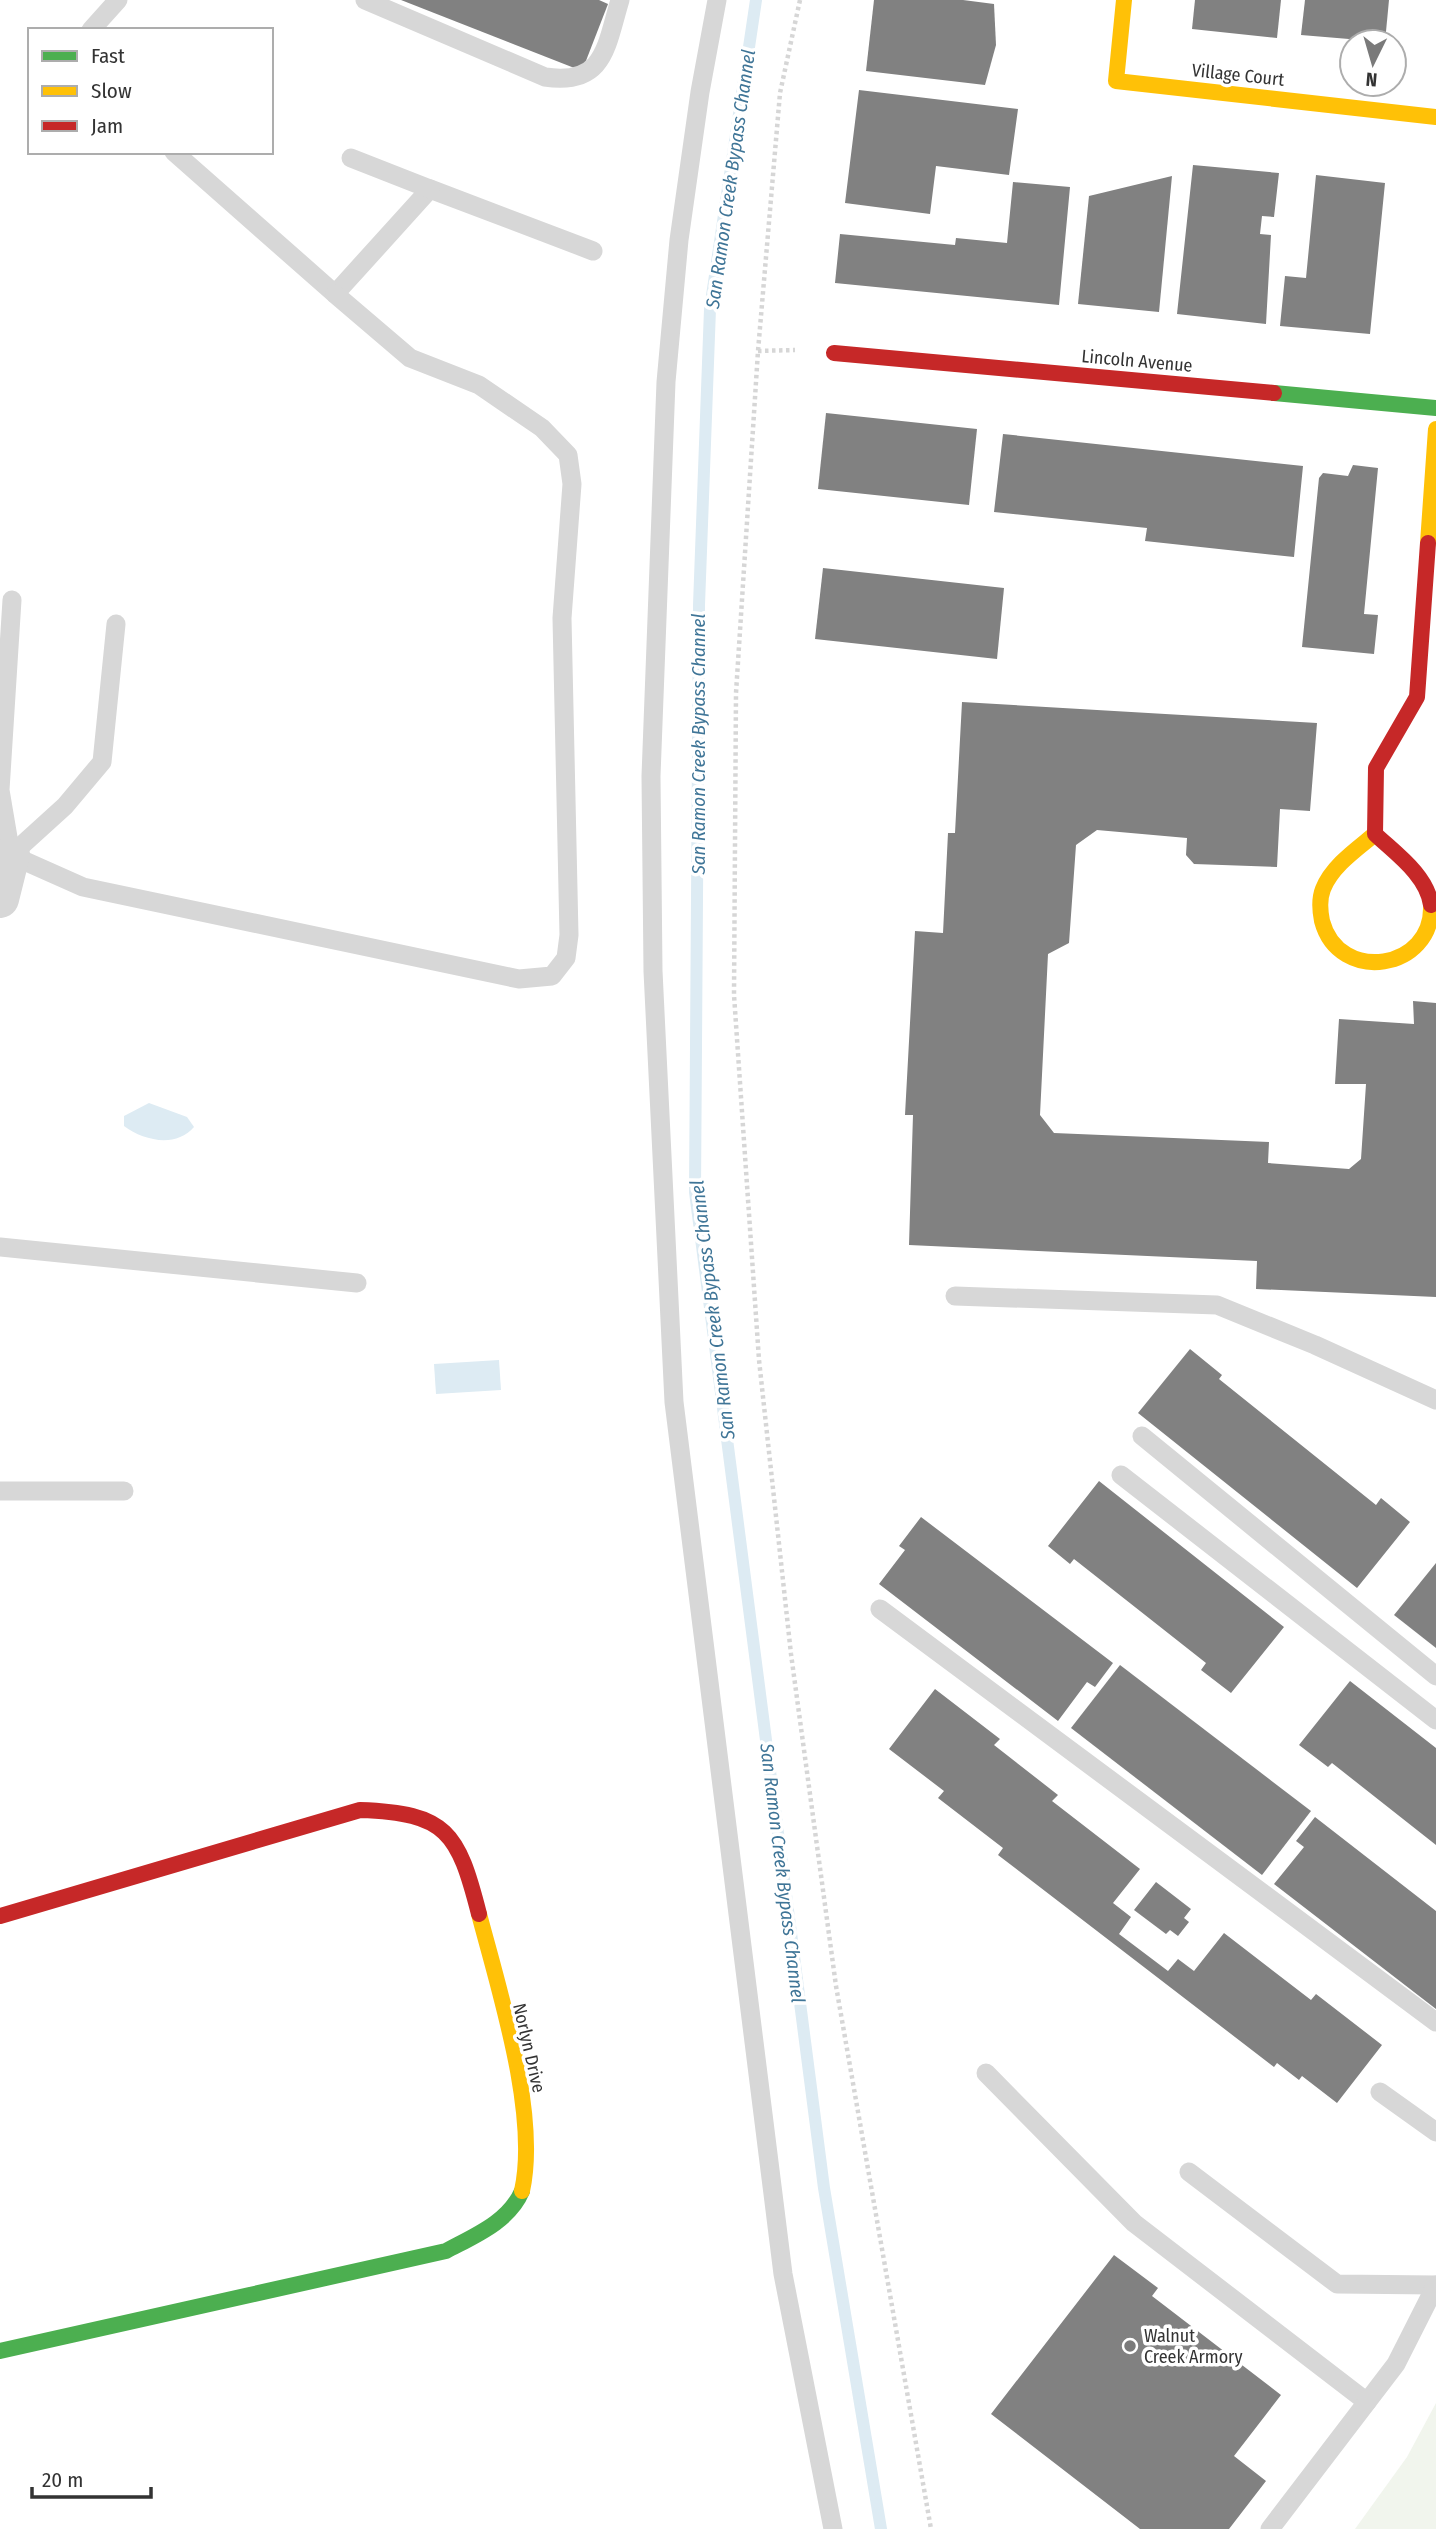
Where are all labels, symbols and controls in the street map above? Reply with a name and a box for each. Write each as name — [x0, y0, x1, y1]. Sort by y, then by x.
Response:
legend — [28, 28, 273, 154]
north arrow — [1338, 28, 1408, 98]
text: Fast — [91, 43, 125, 69]
water label: San Ramon Creek Bypass Channel — [701, 48, 760, 311]
street label: Village Court — [1191, 59, 1285, 91]
text: N — [1365, 67, 1378, 91]
text: Slow — [91, 78, 132, 104]
text: Jam — [91, 113, 123, 139]
street label: Lincoln Avenue — [1081, 345, 1194, 377]
water label: San Ramon Creek Bypass Channel — [687, 613, 710, 876]
water label: San Ramon Creek Bypass Channel — [685, 1179, 740, 1442]
water label: San Ramon Creek Bypass Channel — [755, 1741, 810, 2004]
street label: Norlyn Drive — [508, 2001, 550, 2095]
place label: Walnut Creek Armory — [1144, 2325, 1242, 2368]
marker: Walnut Creek Armory — [1122, 2338, 1138, 2354]
scale bar — [32, 2456, 150, 2500]
text: 20 m — [42, 2467, 83, 2493]

